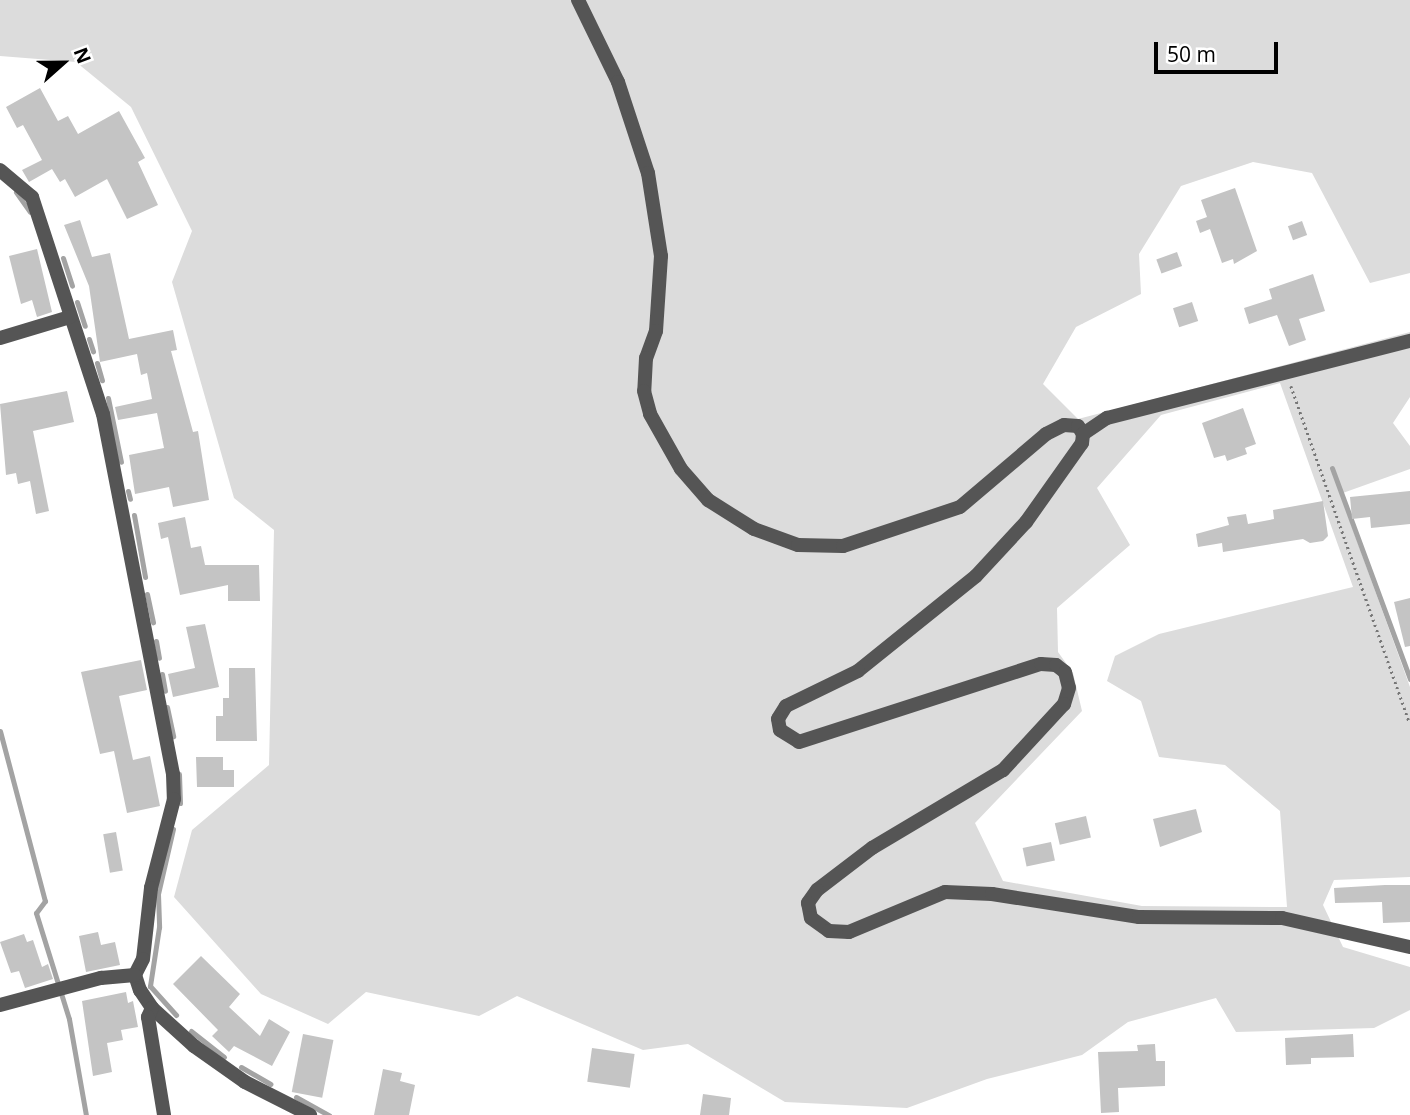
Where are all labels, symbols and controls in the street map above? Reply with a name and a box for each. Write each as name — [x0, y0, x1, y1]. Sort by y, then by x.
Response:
north arrow — [28, 28, 98, 98]
scale bar — [1158, 28, 1282, 72]
text: 50 m — [1167, 40, 1216, 68]
text: N — [68, 44, 98, 67]

